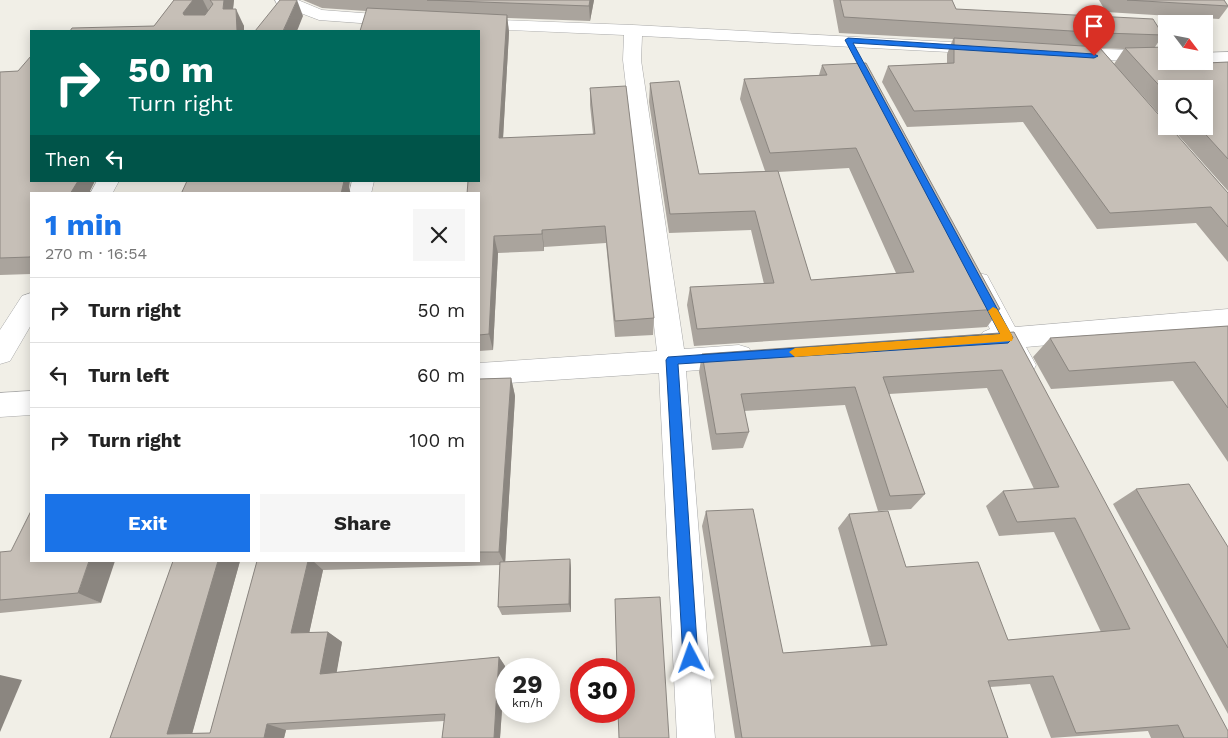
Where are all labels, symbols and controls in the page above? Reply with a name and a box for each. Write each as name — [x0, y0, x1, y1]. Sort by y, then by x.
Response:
pin — [1073, 5, 1115, 56]
icon: arrive — [1080, 12, 1108, 40]
north arrow — [1158, 15, 1212, 70]
map controls — [1158, 15, 1213, 135]
text: 50 m — [128, 49, 214, 91]
icon: right — [45, 50, 110, 115]
button: search — [1158, 80, 1213, 135]
text: Turn right — [128, 91, 233, 116]
icon: left — [101, 145, 129, 173]
text: Then — [45, 148, 91, 171]
text: 1 min — [45, 207, 122, 242]
button: close — [413, 209, 465, 261]
text: 270 m · 16:54 — [45, 244, 147, 263]
icon: right — [45, 296, 73, 324]
text: Turn right — [88, 299, 181, 322]
text: 50 m — [418, 299, 465, 322]
icon: left — [45, 361, 73, 389]
text: Turn left — [88, 364, 169, 387]
text: 60 m — [417, 364, 465, 387]
icon: right — [45, 426, 73, 454]
text: Turn right — [88, 429, 181, 452]
text: 100 m — [409, 429, 465, 452]
button: Exit — [45, 494, 250, 552]
button: Share — [260, 494, 465, 552]
position arrow — [664, 631, 716, 683]
speed limit sign: 30 — [570, 658, 635, 723]
text: 29 — [512, 670, 543, 699]
text: km/h — [512, 696, 543, 710]

